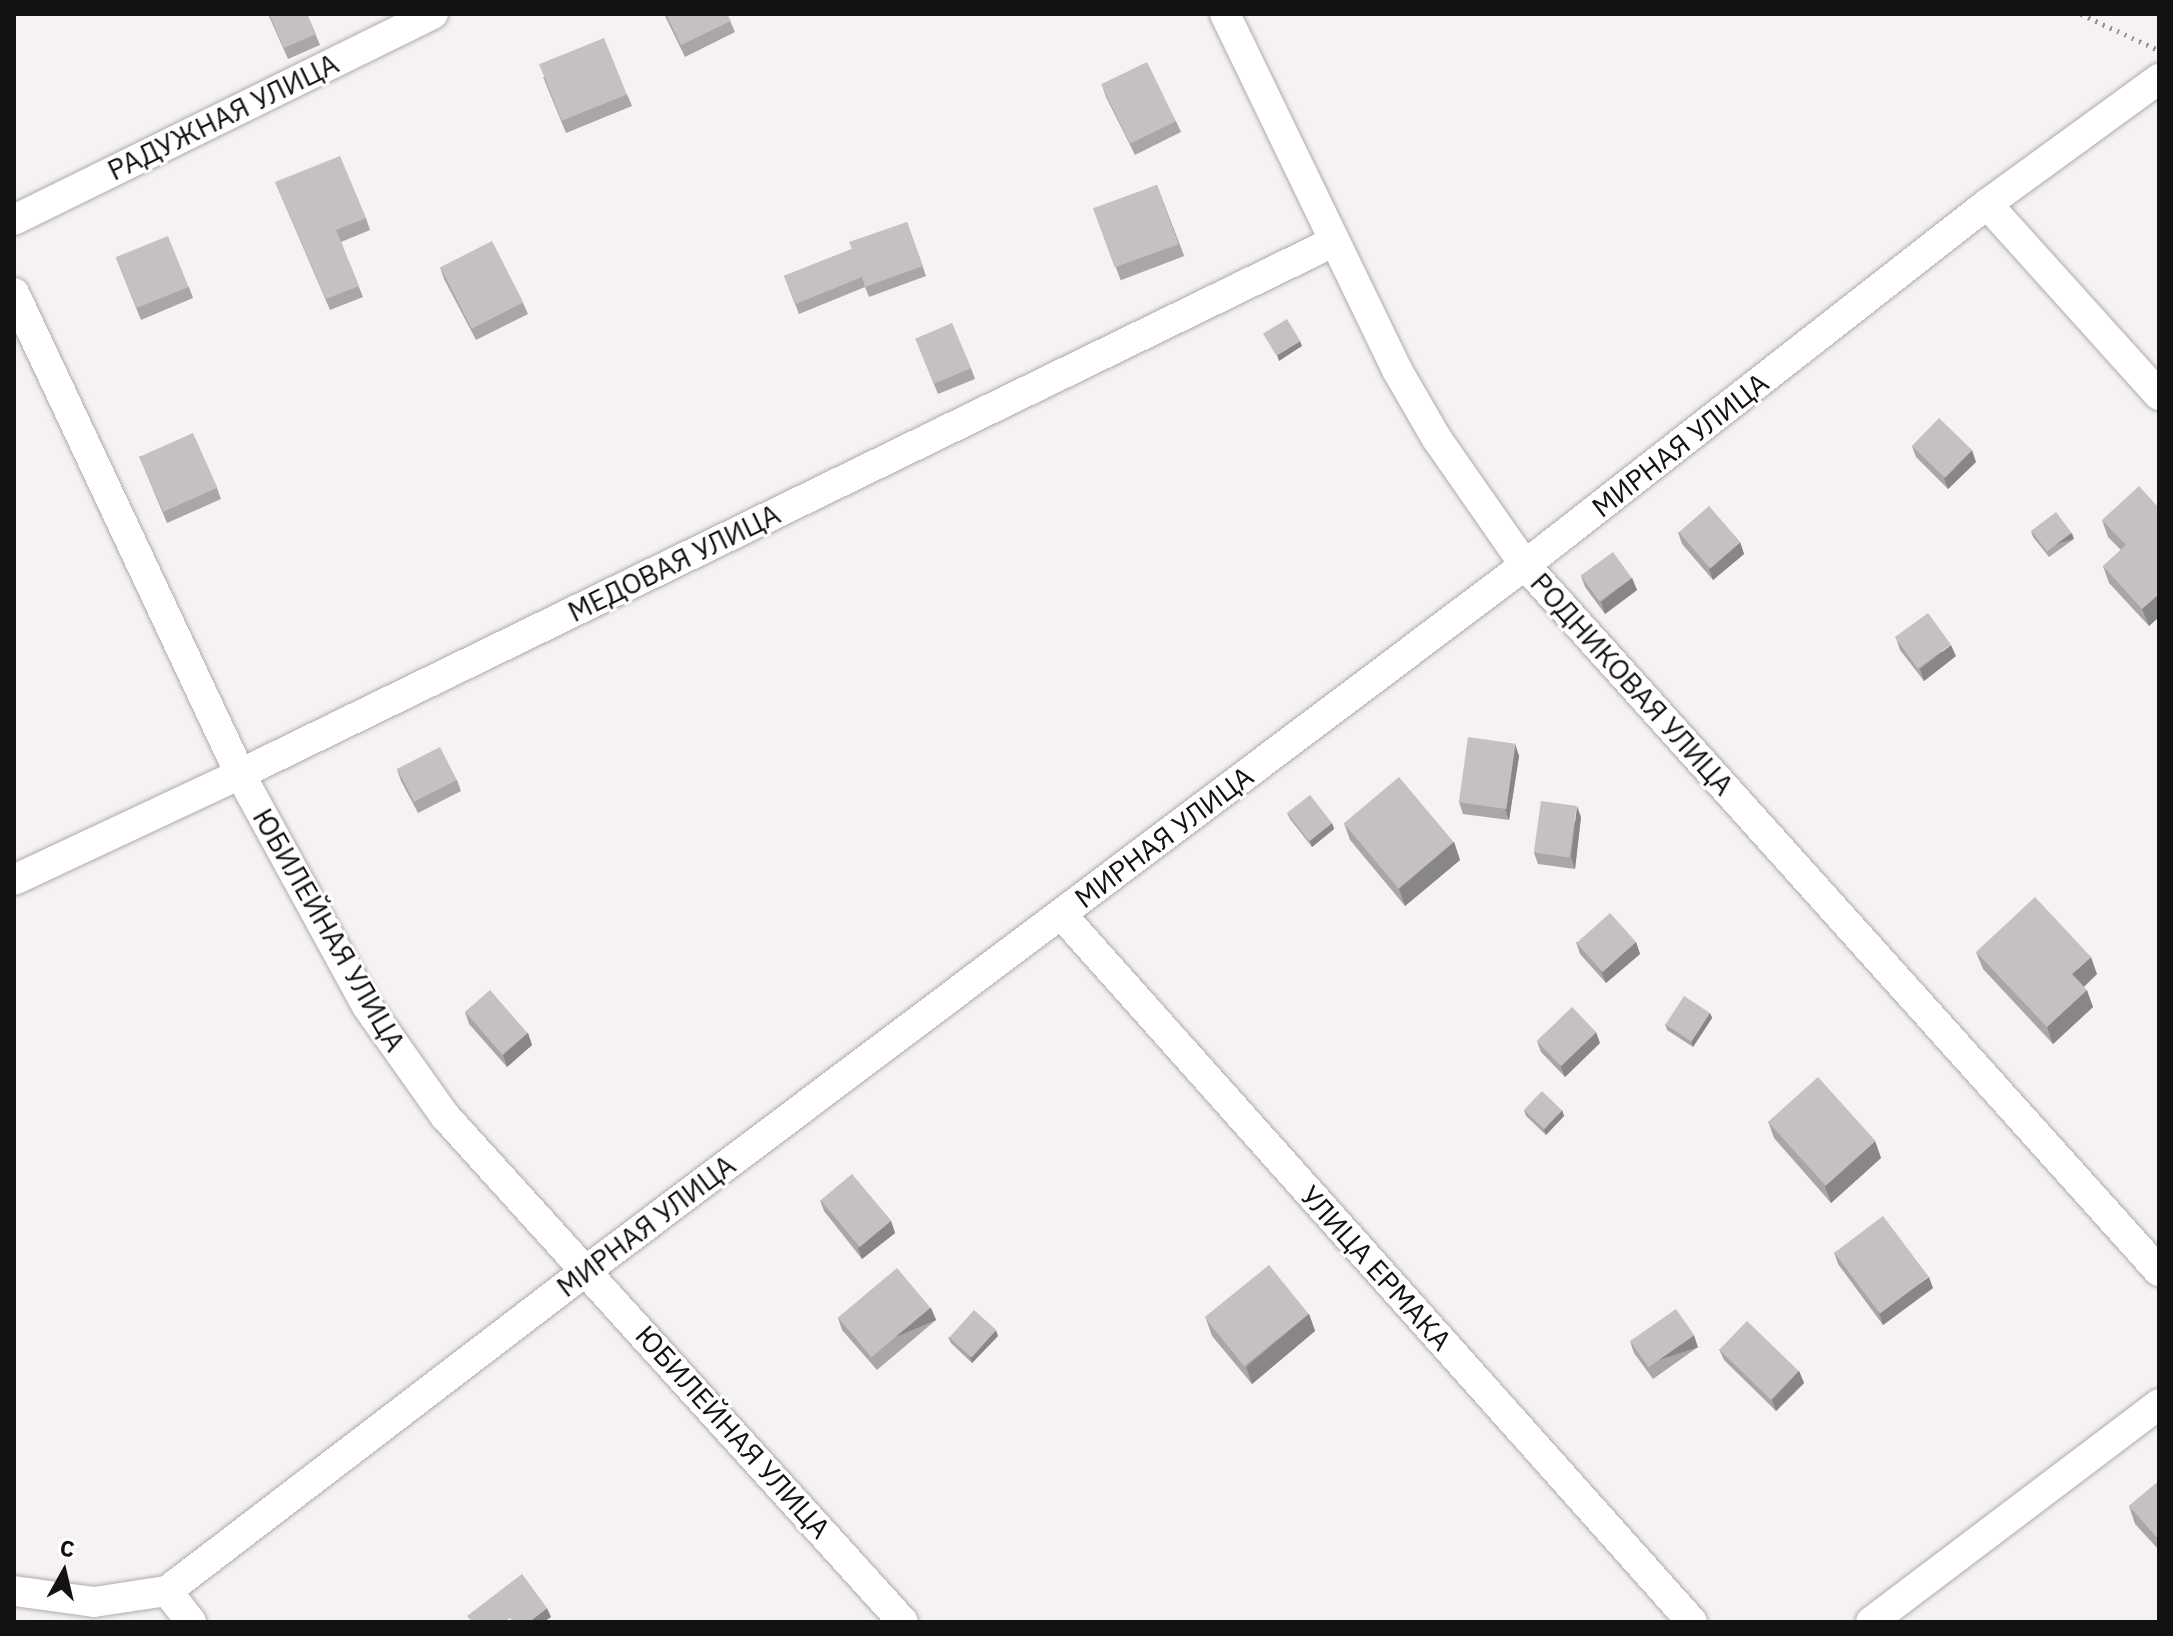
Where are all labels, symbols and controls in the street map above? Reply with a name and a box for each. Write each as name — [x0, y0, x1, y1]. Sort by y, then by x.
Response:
street label: РАДУЖНАЯ УЛИЦА — [102, 47, 344, 187]
street label: МИРНАЯ УЛИЦА — [1585, 366, 1775, 524]
street label: МЕДОВАЯ УЛИЦА — [563, 497, 785, 629]
street label: РОДНИКОВАЯ УЛИЦА — [1524, 566, 1740, 802]
street label: МИРНАЯ УЛИЦА — [1068, 759, 1260, 915]
street label: ЮБИЛЕЙНАЯ УЛИЦА — [246, 803, 412, 1057]
street label: МИРНАЯ УЛИЦА — [550, 1148, 742, 1304]
street label: УЛИЦА ЕРМАКА — [1293, 1179, 1459, 1357]
street label: ЮБИЛЕЙНАЯ УЛИЦА — [629, 1319, 837, 1545]
north arrow — [24, 1532, 104, 1612]
text: С — [58, 1532, 77, 1563]

